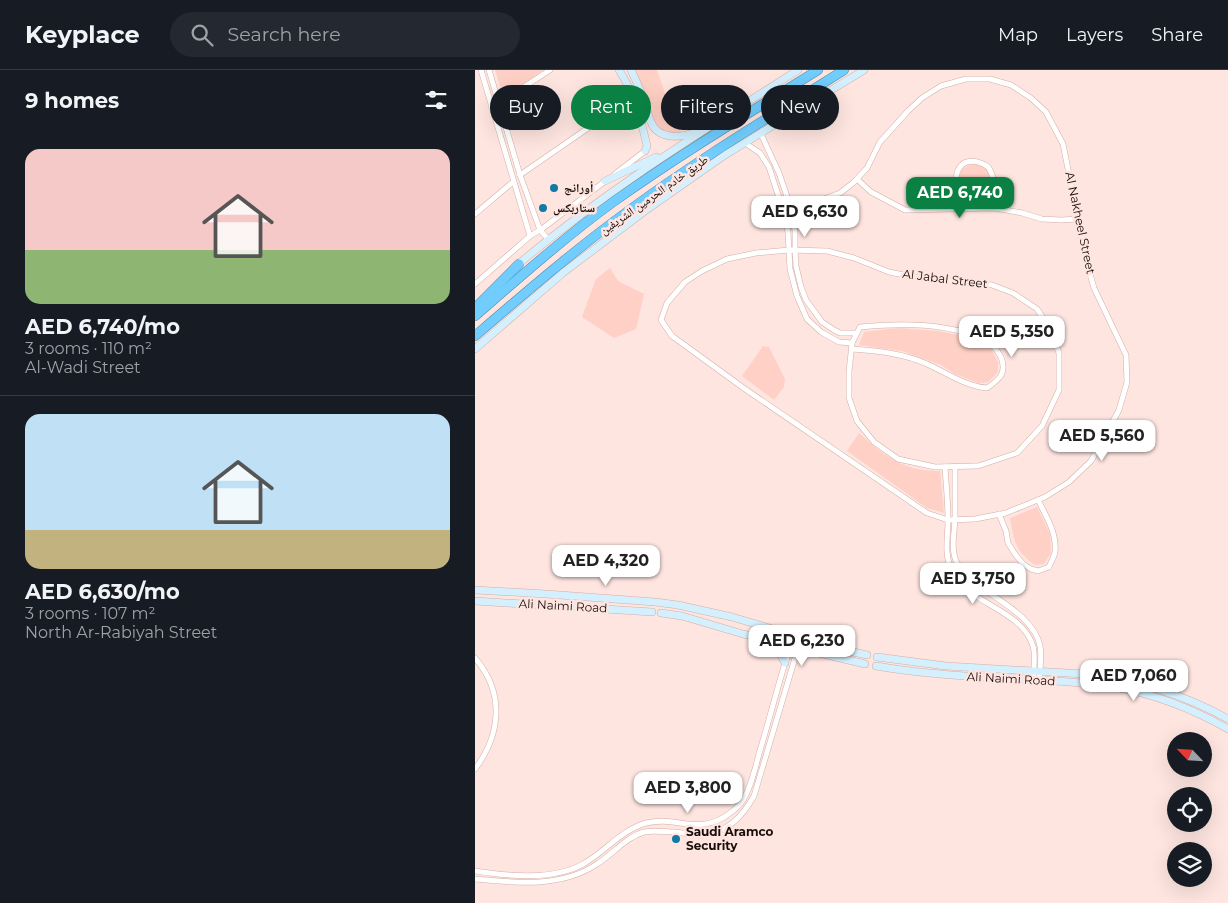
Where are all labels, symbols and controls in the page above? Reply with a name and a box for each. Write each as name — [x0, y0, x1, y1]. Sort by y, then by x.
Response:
search box — [170, 12, 520, 57]
text: Keyplace — [25, 20, 140, 49]
icon: search — [188, 21, 216, 49]
text: Search here — [228, 23, 341, 46]
text: Map — [998, 24, 1038, 46]
text: Layers — [1066, 24, 1123, 46]
text: Share — [1151, 24, 1203, 46]
chip: Buy — [490, 85, 561, 130]
chip: Rent — [571, 85, 651, 130]
chip: Filters — [661, 85, 751, 130]
chip: New — [761, 85, 839, 130]
icon: filters — [422, 86, 450, 114]
text: 9 homes — [25, 88, 119, 113]
street label: طريق خادم الحرمين الشريفين — [597, 151, 711, 239]
street label: Al Nakheel Street — [1062, 170, 1099, 276]
pin: AED 6,740 — [903, 176, 1017, 219]
place label: أورانج — [564, 180, 593, 196]
icon: home — [193, 181, 283, 271]
marker: أورانج — [548, 182, 560, 194]
text: AED 6,740 — [917, 183, 1003, 202]
pin: AED 6,630 — [748, 196, 862, 238]
place label: ستاربكس — [553, 200, 595, 216]
marker: ستاربكس — [537, 202, 549, 214]
text: AED 6,630 — [762, 202, 848, 221]
street label: Al Jabal Street — [902, 266, 989, 291]
text: AED 6,740/mo — [25, 314, 180, 339]
pin: AED 5,350 — [955, 316, 1069, 358]
text: AED 5,350 — [970, 322, 1054, 341]
text: 3 rooms · 110 m² — [25, 339, 152, 358]
text: Al-Wadi Street — [25, 358, 141, 377]
pin: AED 5,560 — [1045, 420, 1159, 462]
text: AED 5,560 — [1059, 426, 1145, 445]
icon: home — [193, 447, 283, 537]
pin: AED 4,320 — [549, 544, 663, 587]
text: AED 4,320 — [563, 551, 649, 570]
pin: AED 3,750 — [916, 562, 1030, 605]
text: AED 3,750 — [931, 569, 1015, 588]
text: AED 6,630/mo — [25, 579, 180, 604]
street label: Ali Naimi Road — [518, 596, 608, 615]
text: 3 rooms · 107 m² — [25, 604, 155, 623]
text: North Ar-Rabiyah Street — [25, 623, 217, 642]
pin: AED 6,230 — [745, 624, 859, 667]
text: AED 6,230 — [759, 631, 845, 650]
pin: AED 7,060 — [1077, 660, 1191, 702]
text: AED 7,060 — [1091, 666, 1177, 685]
street label: Ali Naimi Road — [966, 669, 1056, 688]
north arrow — [1167, 732, 1213, 778]
map controls — [1167, 732, 1212, 887]
pin: AED 3,800 — [631, 772, 745, 814]
text: AED 3,800 — [645, 778, 731, 797]
button: locate — [1167, 787, 1212, 832]
place label: Saudi Aramco Security — [686, 824, 774, 853]
marker: Saudi Aramco Security — [670, 833, 682, 845]
button: layers — [1167, 842, 1212, 887]

